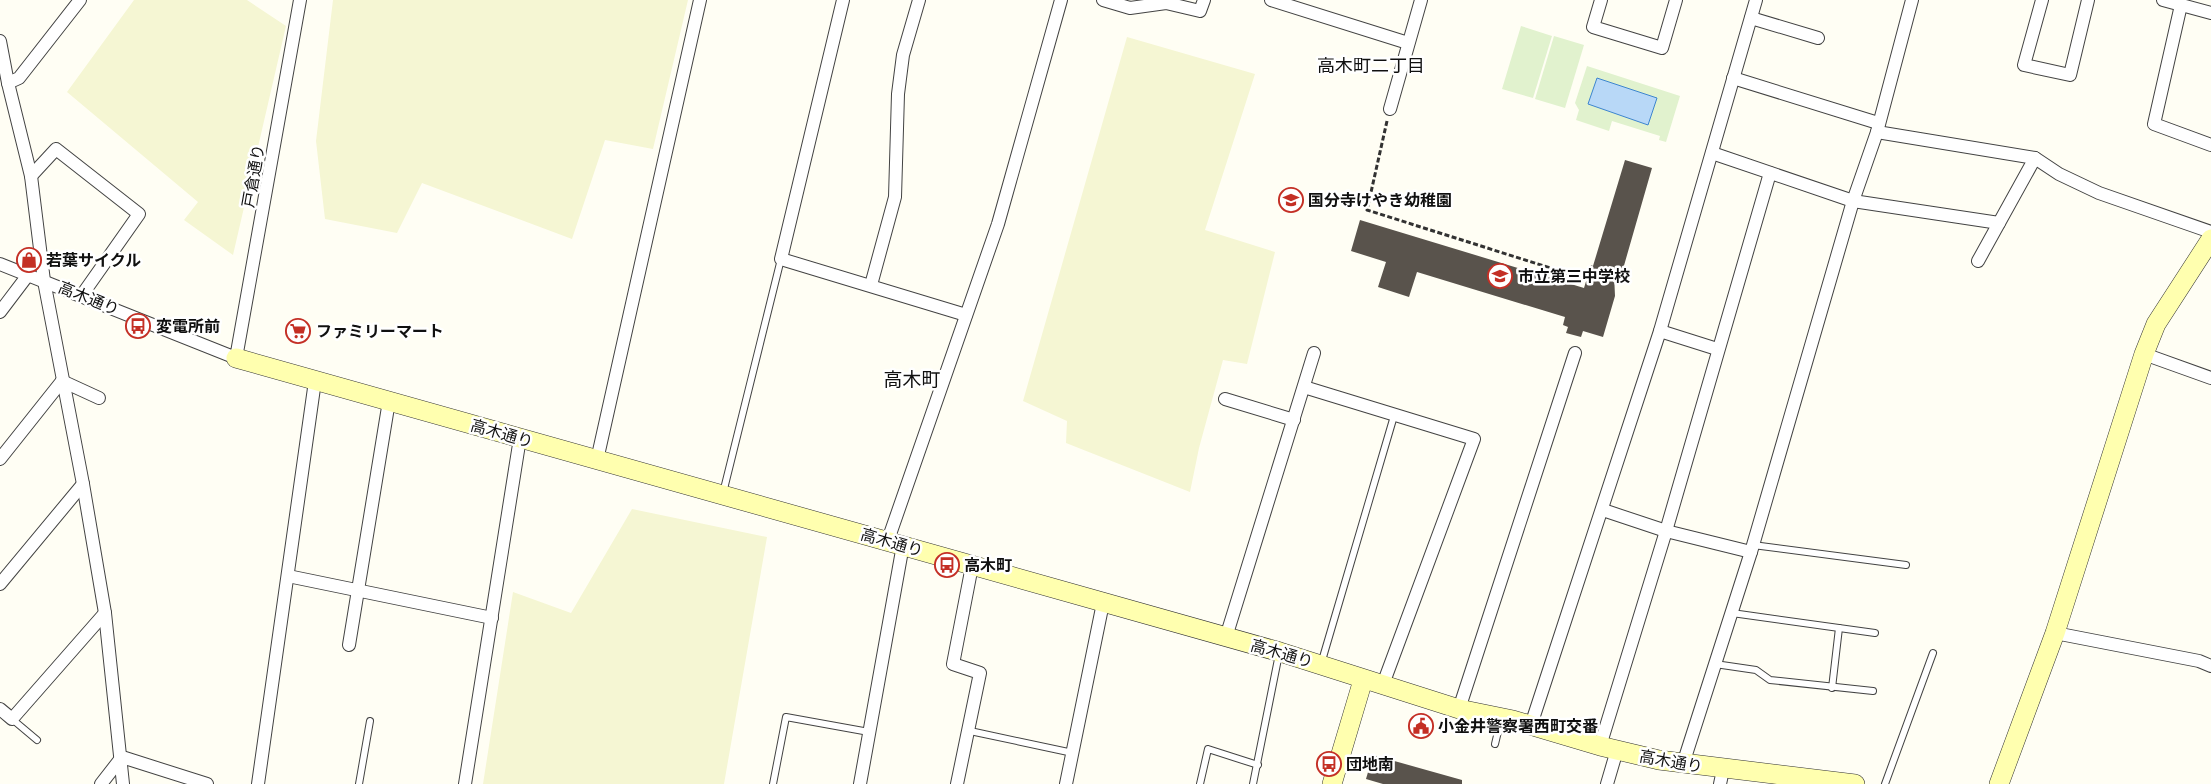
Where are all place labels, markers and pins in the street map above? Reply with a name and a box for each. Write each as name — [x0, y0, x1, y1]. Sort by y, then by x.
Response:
school or university icon: 国分寺けやき幼稚園 — [1278, 187, 1304, 213]
place label: 国分寺けやき幼稚園 — [1308, 189, 1452, 211]
shop icon: 若葉サイクル — [16, 247, 42, 273]
place label: 若葉サイクル — [46, 249, 141, 271]
school or university icon: 市立第三中学校 — [1487, 263, 1513, 289]
place label: 市立第三中学校 — [1518, 265, 1630, 287]
bus stop icon: 変電所前 — [125, 313, 151, 339]
place label: 変電所前 — [156, 315, 220, 337]
supermarket icon: ファミリーマート — [285, 318, 311, 344]
place label: ファミリーマート — [316, 320, 444, 342]
bus stop icon: 高木町 — [934, 552, 960, 578]
place label: 高木町 — [964, 554, 1012, 576]
public building icon: 小金井警察署西町交番 — [1408, 713, 1434, 739]
place label: 小金井警察署西町交番 — [1438, 715, 1598, 737]
bus stop icon: 団地南 — [1316, 751, 1342, 777]
place label: 団地南 — [1346, 753, 1394, 775]

